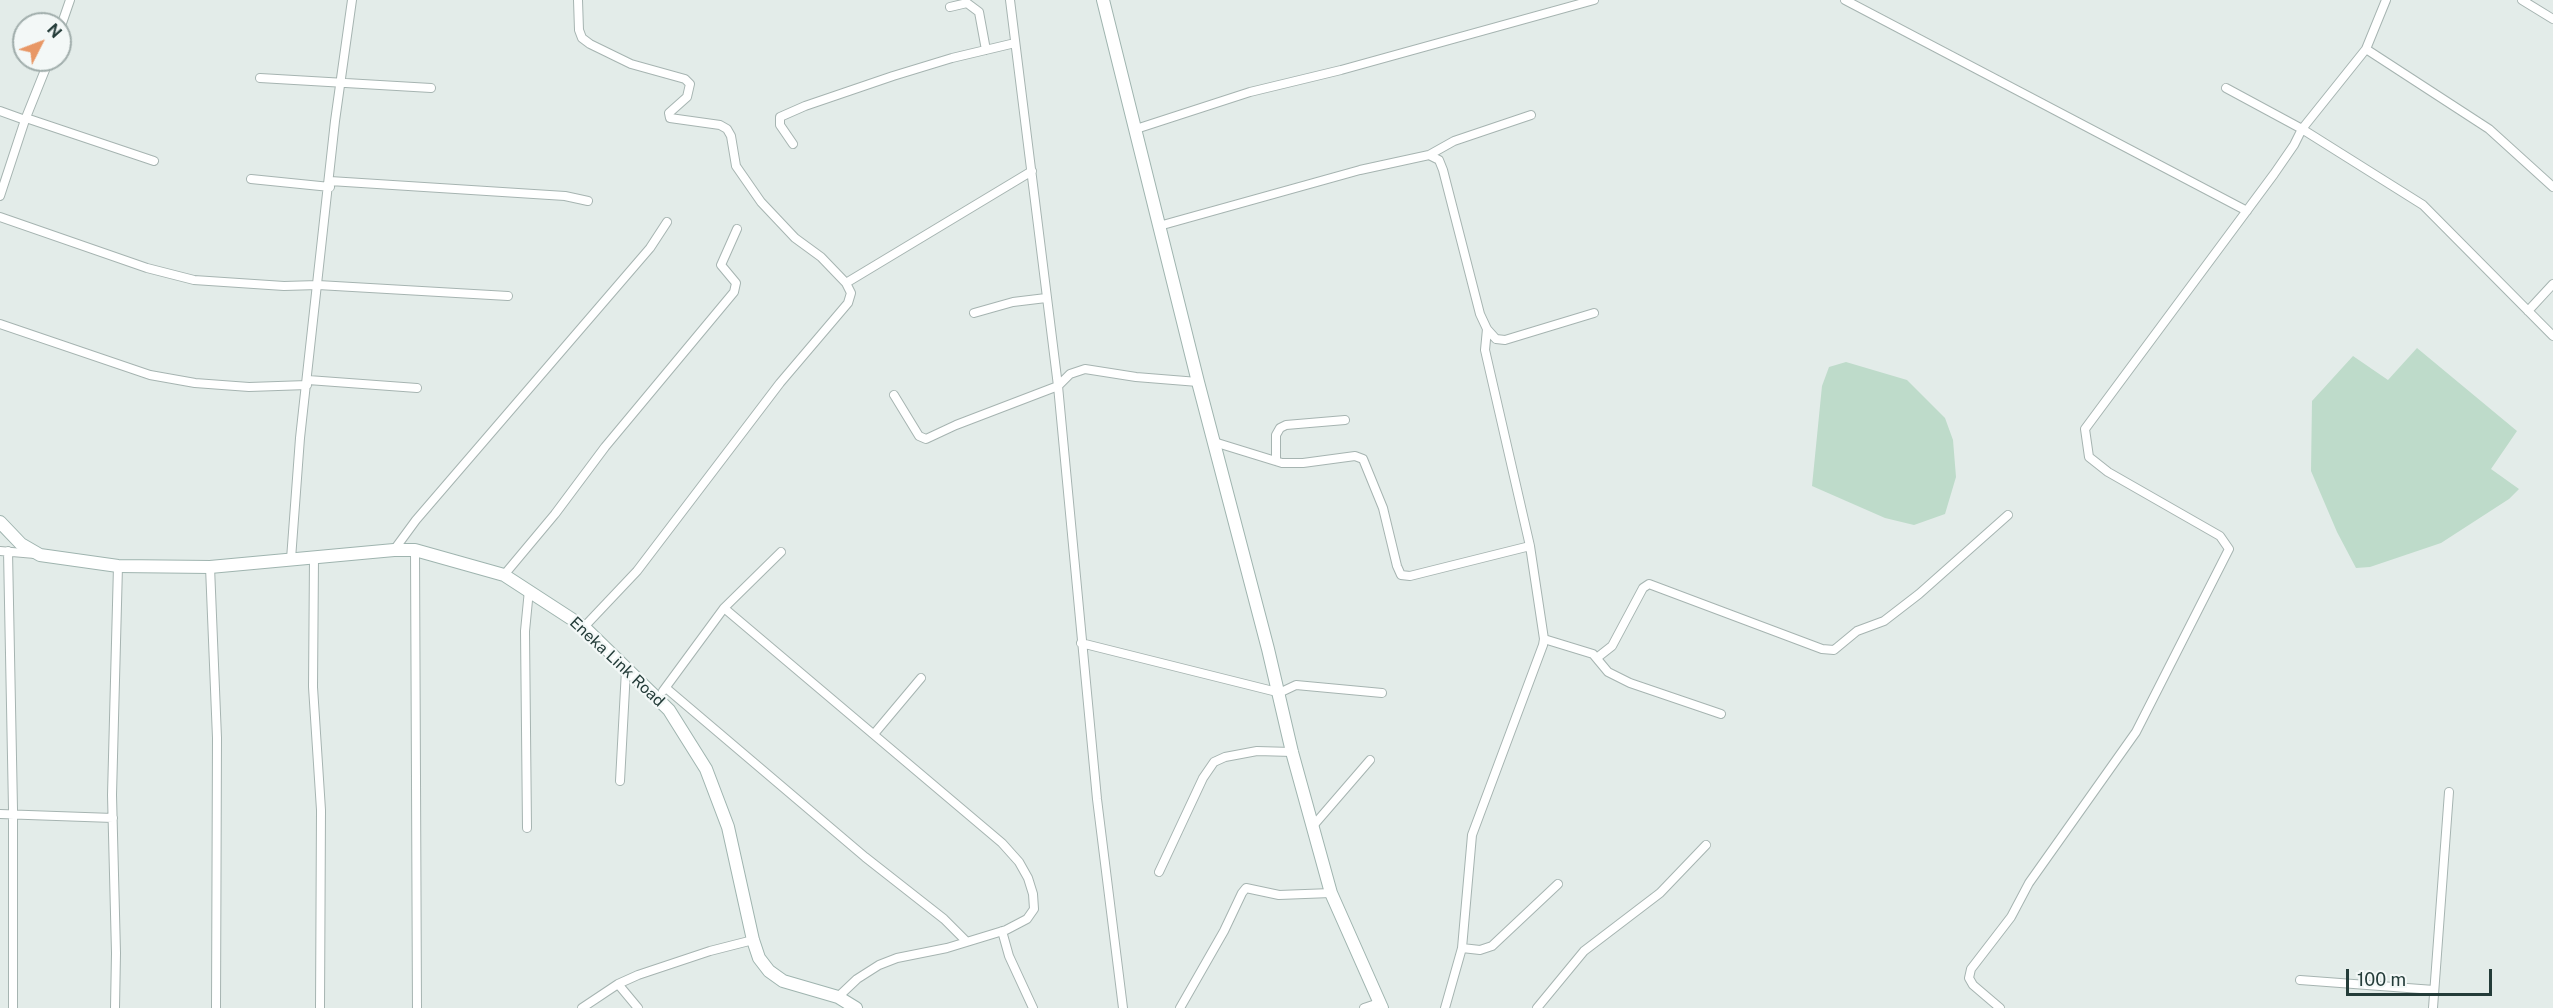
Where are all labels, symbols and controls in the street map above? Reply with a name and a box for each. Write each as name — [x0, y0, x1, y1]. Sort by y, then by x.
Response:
north arrow — [12, 12, 72, 72]
text: N — [43, 20, 66, 42]
street label: Eneka Link Road — [566, 613, 668, 711]
scale bar — [2349, 957, 2494, 995]
text: 100 m — [2357, 969, 2406, 990]

